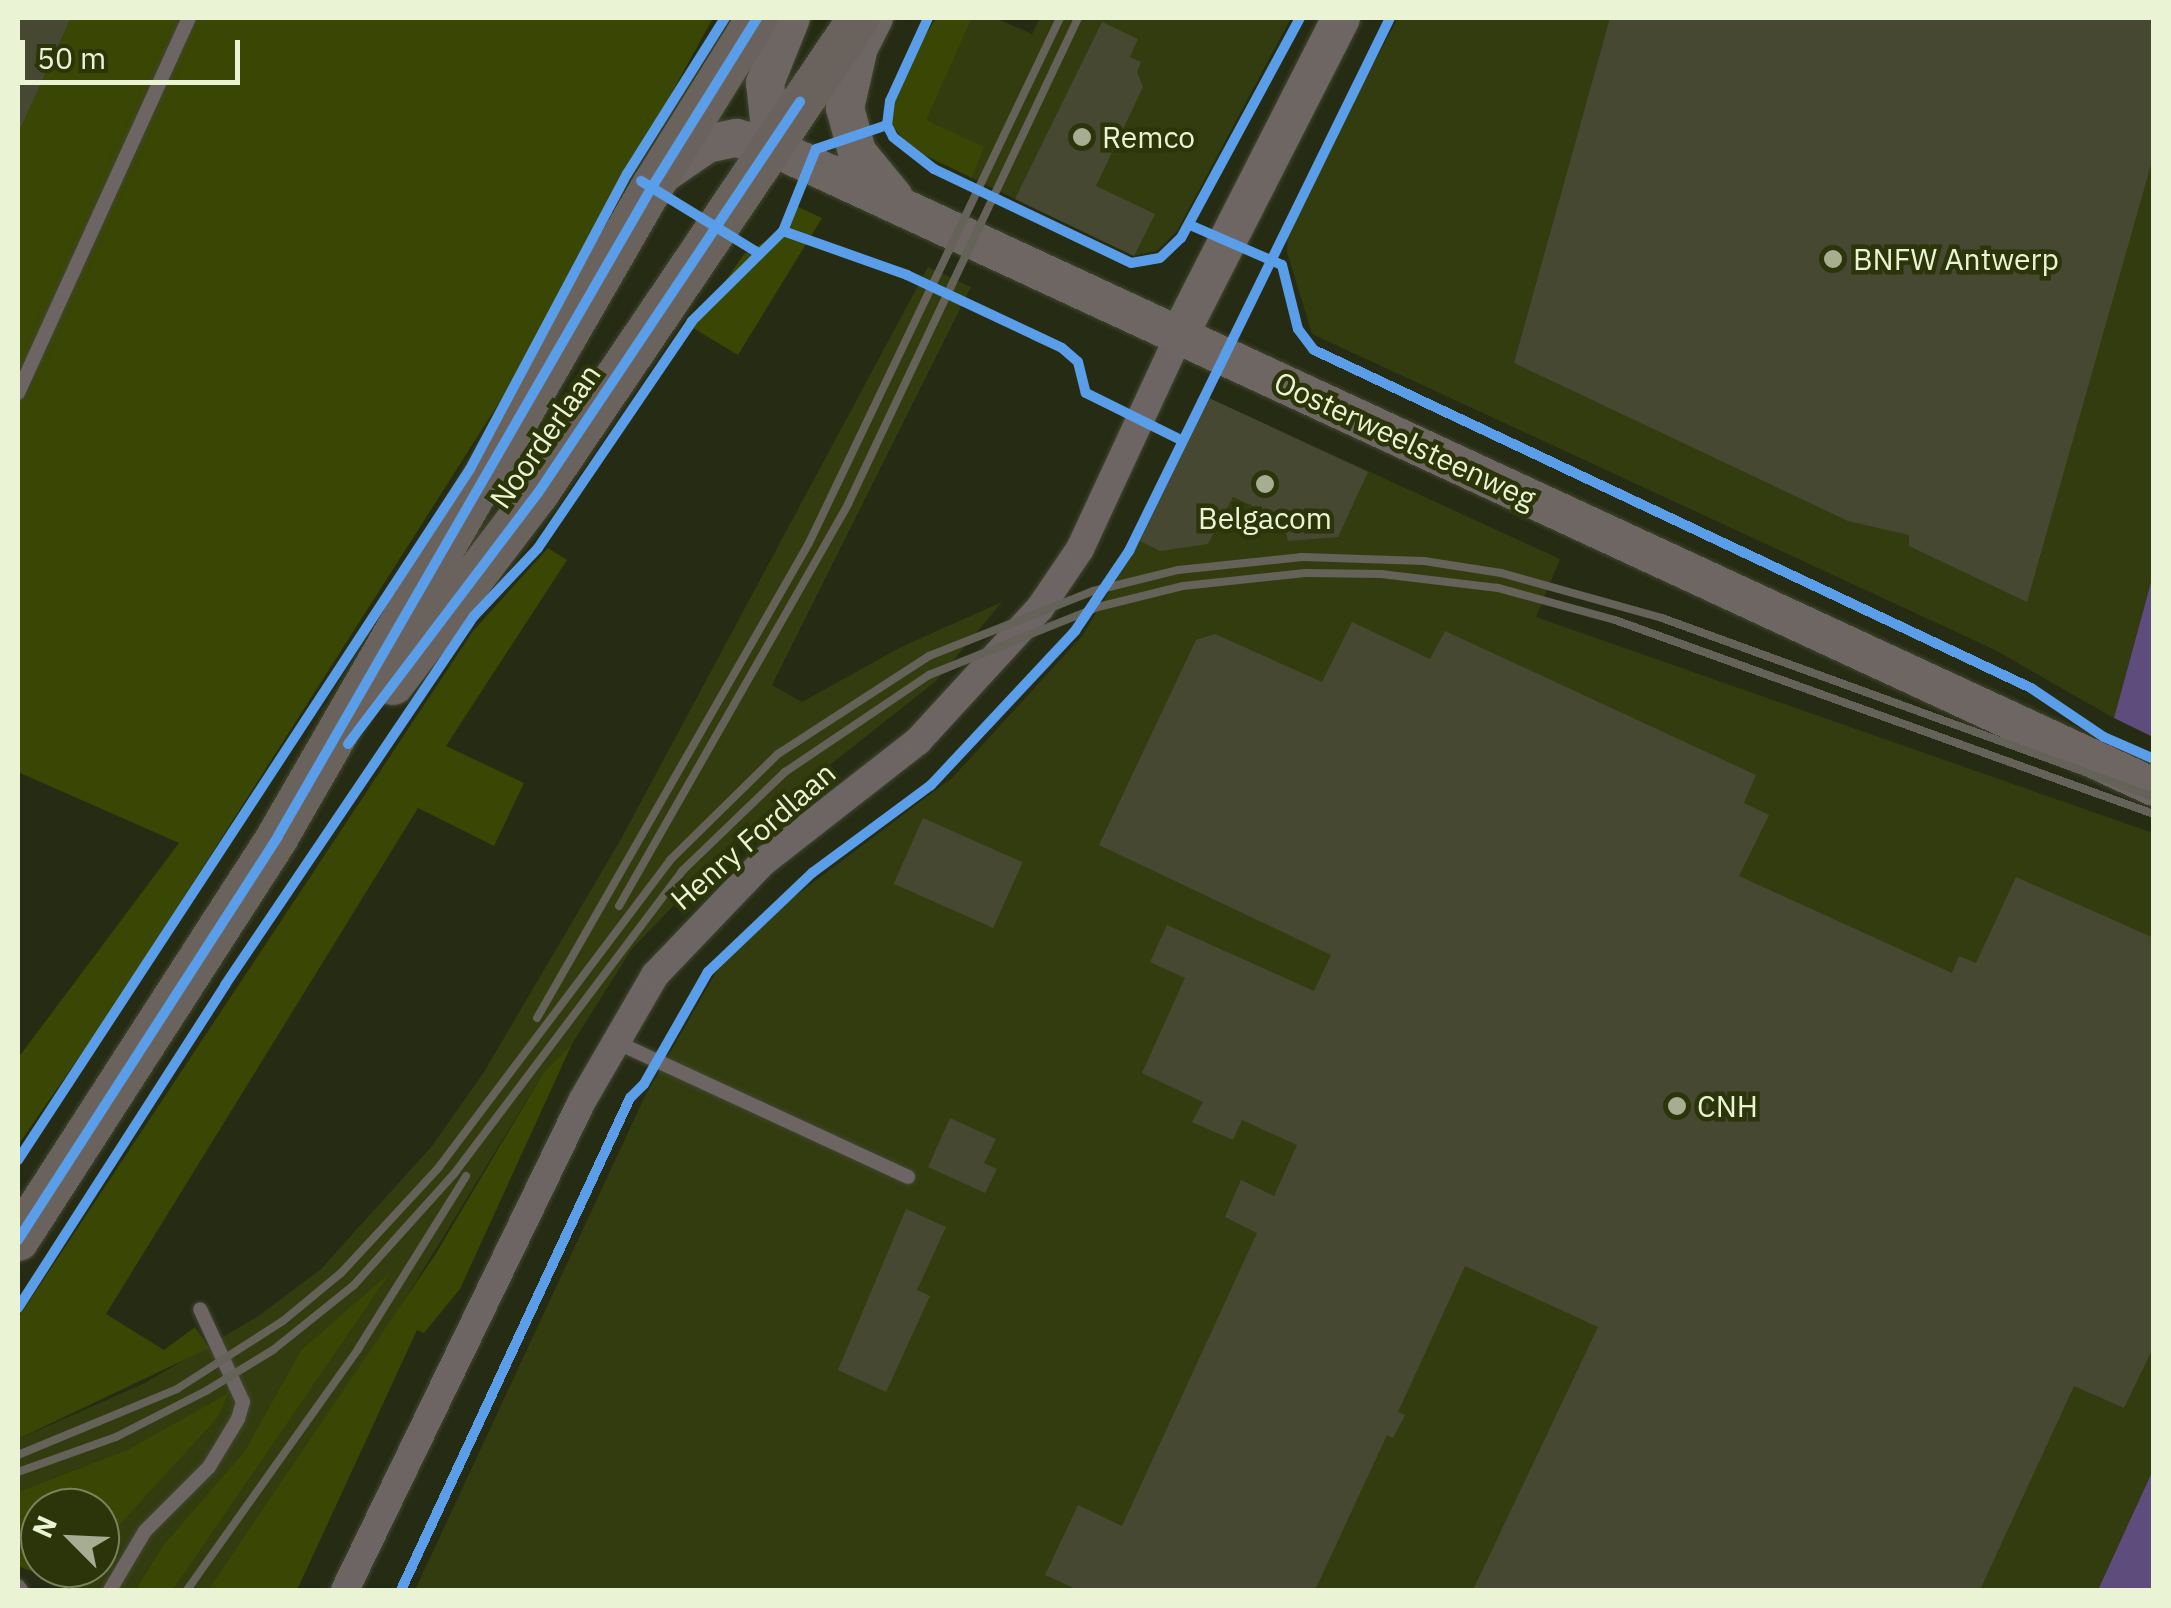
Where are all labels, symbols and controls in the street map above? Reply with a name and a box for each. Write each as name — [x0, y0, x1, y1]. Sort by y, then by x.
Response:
scale bar — [25, 20, 245, 82]
text: 50 m — [37, 38, 106, 77]
place label: Remco — [1102, 119, 1195, 155]
marker: Remco — [1071, 126, 1093, 148]
place label: BNFW Antwerp — [1853, 241, 2059, 277]
marker: BNFW Antwerp — [1822, 248, 1844, 270]
street label: Noorderlaan — [482, 357, 608, 515]
street label: Oosterweelsteenweg — [1269, 364, 1541, 516]
marker: Belgacom — [1254, 473, 1276, 495]
place label: Belgacom — [1198, 500, 1332, 536]
street label: Henry Fordlaan — [663, 755, 843, 917]
place label: CNH — [1697, 1088, 1758, 1124]
marker: CNH — [1666, 1095, 1688, 1117]
north arrow — [20, 1488, 120, 1588]
text: N — [23, 1510, 65, 1543]

